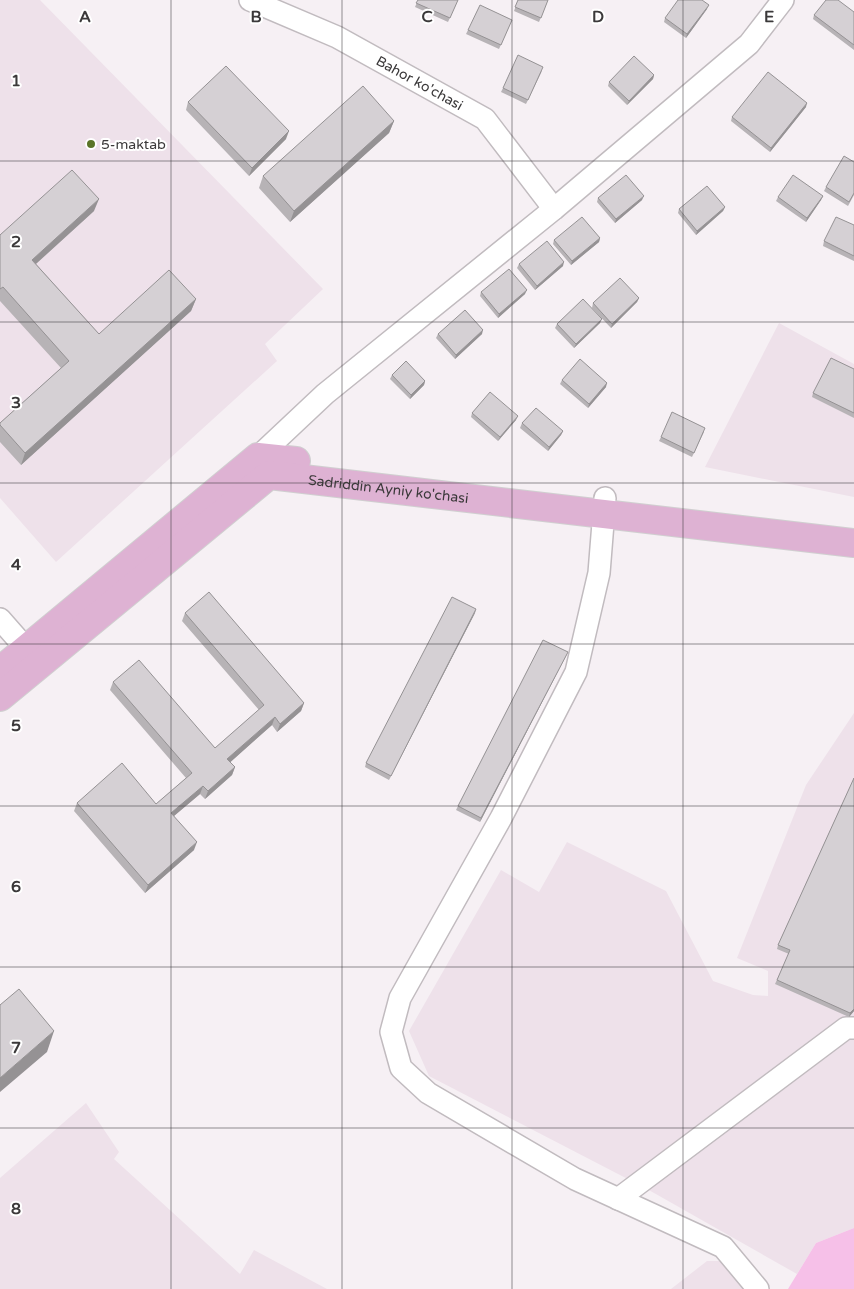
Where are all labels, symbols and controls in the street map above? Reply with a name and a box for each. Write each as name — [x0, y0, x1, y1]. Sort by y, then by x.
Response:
text: A — [79, 7, 91, 27]
text: B — [250, 7, 262, 27]
text: C — [421, 7, 433, 27]
text: D — [592, 7, 604, 27]
text: E — [764, 7, 774, 27]
street label: Bahor ko'chasi — [373, 52, 466, 114]
text: 1 — [11, 71, 21, 91]
place label: 5-maktab — [101, 136, 166, 153]
marker: 5-maktab — [85, 138, 97, 150]
text: 2 — [11, 232, 21, 252]
text: 3 — [11, 393, 21, 413]
street label: Sadriddin Ayniy ko'chasi — [307, 472, 469, 507]
text: 4 — [11, 555, 21, 575]
text: 5 — [11, 716, 21, 736]
text: 6 — [11, 877, 21, 897]
text: 7 — [11, 1038, 21, 1058]
text: 8 — [11, 1199, 21, 1219]

